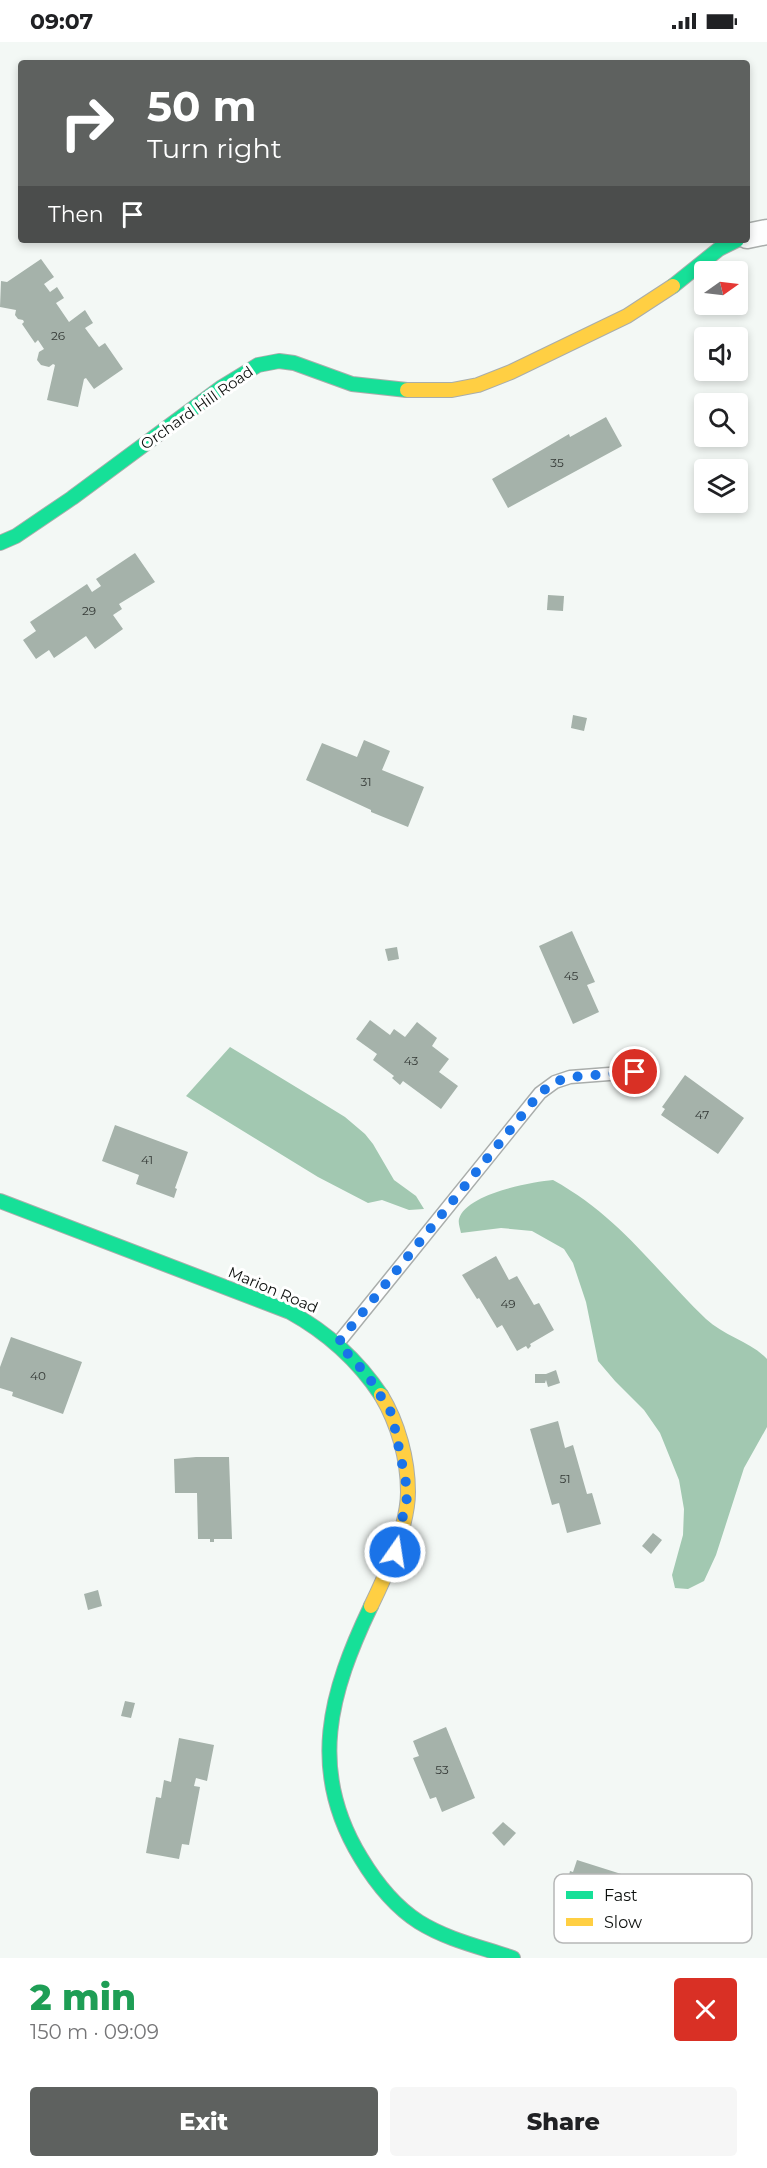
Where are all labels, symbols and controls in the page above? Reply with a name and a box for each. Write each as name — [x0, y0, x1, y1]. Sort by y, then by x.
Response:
text: 09:07 — [30, 8, 93, 35]
text: 50 m — [147, 80, 256, 132]
icon: right — [48, 84, 126, 162]
text: Turn right — [147, 132, 282, 165]
icon: arrive — [116, 198, 149, 231]
text: Then — [48, 201, 104, 228]
north arrow — [694, 261, 748, 315]
map controls — [694, 261, 748, 513]
button: sound — [694, 327, 748, 381]
house number: 26 — [51, 328, 65, 343]
street label: Orchard Hill Road — [137, 362, 257, 454]
button: search — [694, 393, 748, 447]
house number: 35 — [550, 455, 564, 470]
button: layers — [694, 459, 748, 513]
house number: 29 — [82, 603, 96, 618]
house number: 31 — [360, 774, 372, 789]
house number: 45 — [564, 968, 579, 983]
pin — [609, 1046, 660, 1097]
house number: 43 — [404, 1053, 418, 1068]
icon: arrive — [618, 1055, 651, 1088]
house number: 47 — [695, 1107, 709, 1122]
house number: 41 — [141, 1152, 153, 1167]
street label: Marion Road — [225, 1262, 321, 1317]
house number: 49 — [500, 1296, 516, 1311]
house number: 40 — [30, 1368, 46, 1383]
house number: 51 — [559, 1471, 571, 1486]
position arrow — [363, 1520, 427, 1584]
house number: 53 — [435, 1762, 449, 1777]
legend — [554, 1874, 752, 1943]
text: Fast — [604, 1886, 638, 1905]
text: Slow — [604, 1913, 642, 1932]
text: 2 min — [30, 1975, 136, 2019]
button: close — [674, 1978, 737, 2041]
text: 150 m · 09:09 — [30, 2020, 159, 2044]
button: Exit — [30, 2087, 378, 2156]
button: Share — [390, 2087, 737, 2156]

